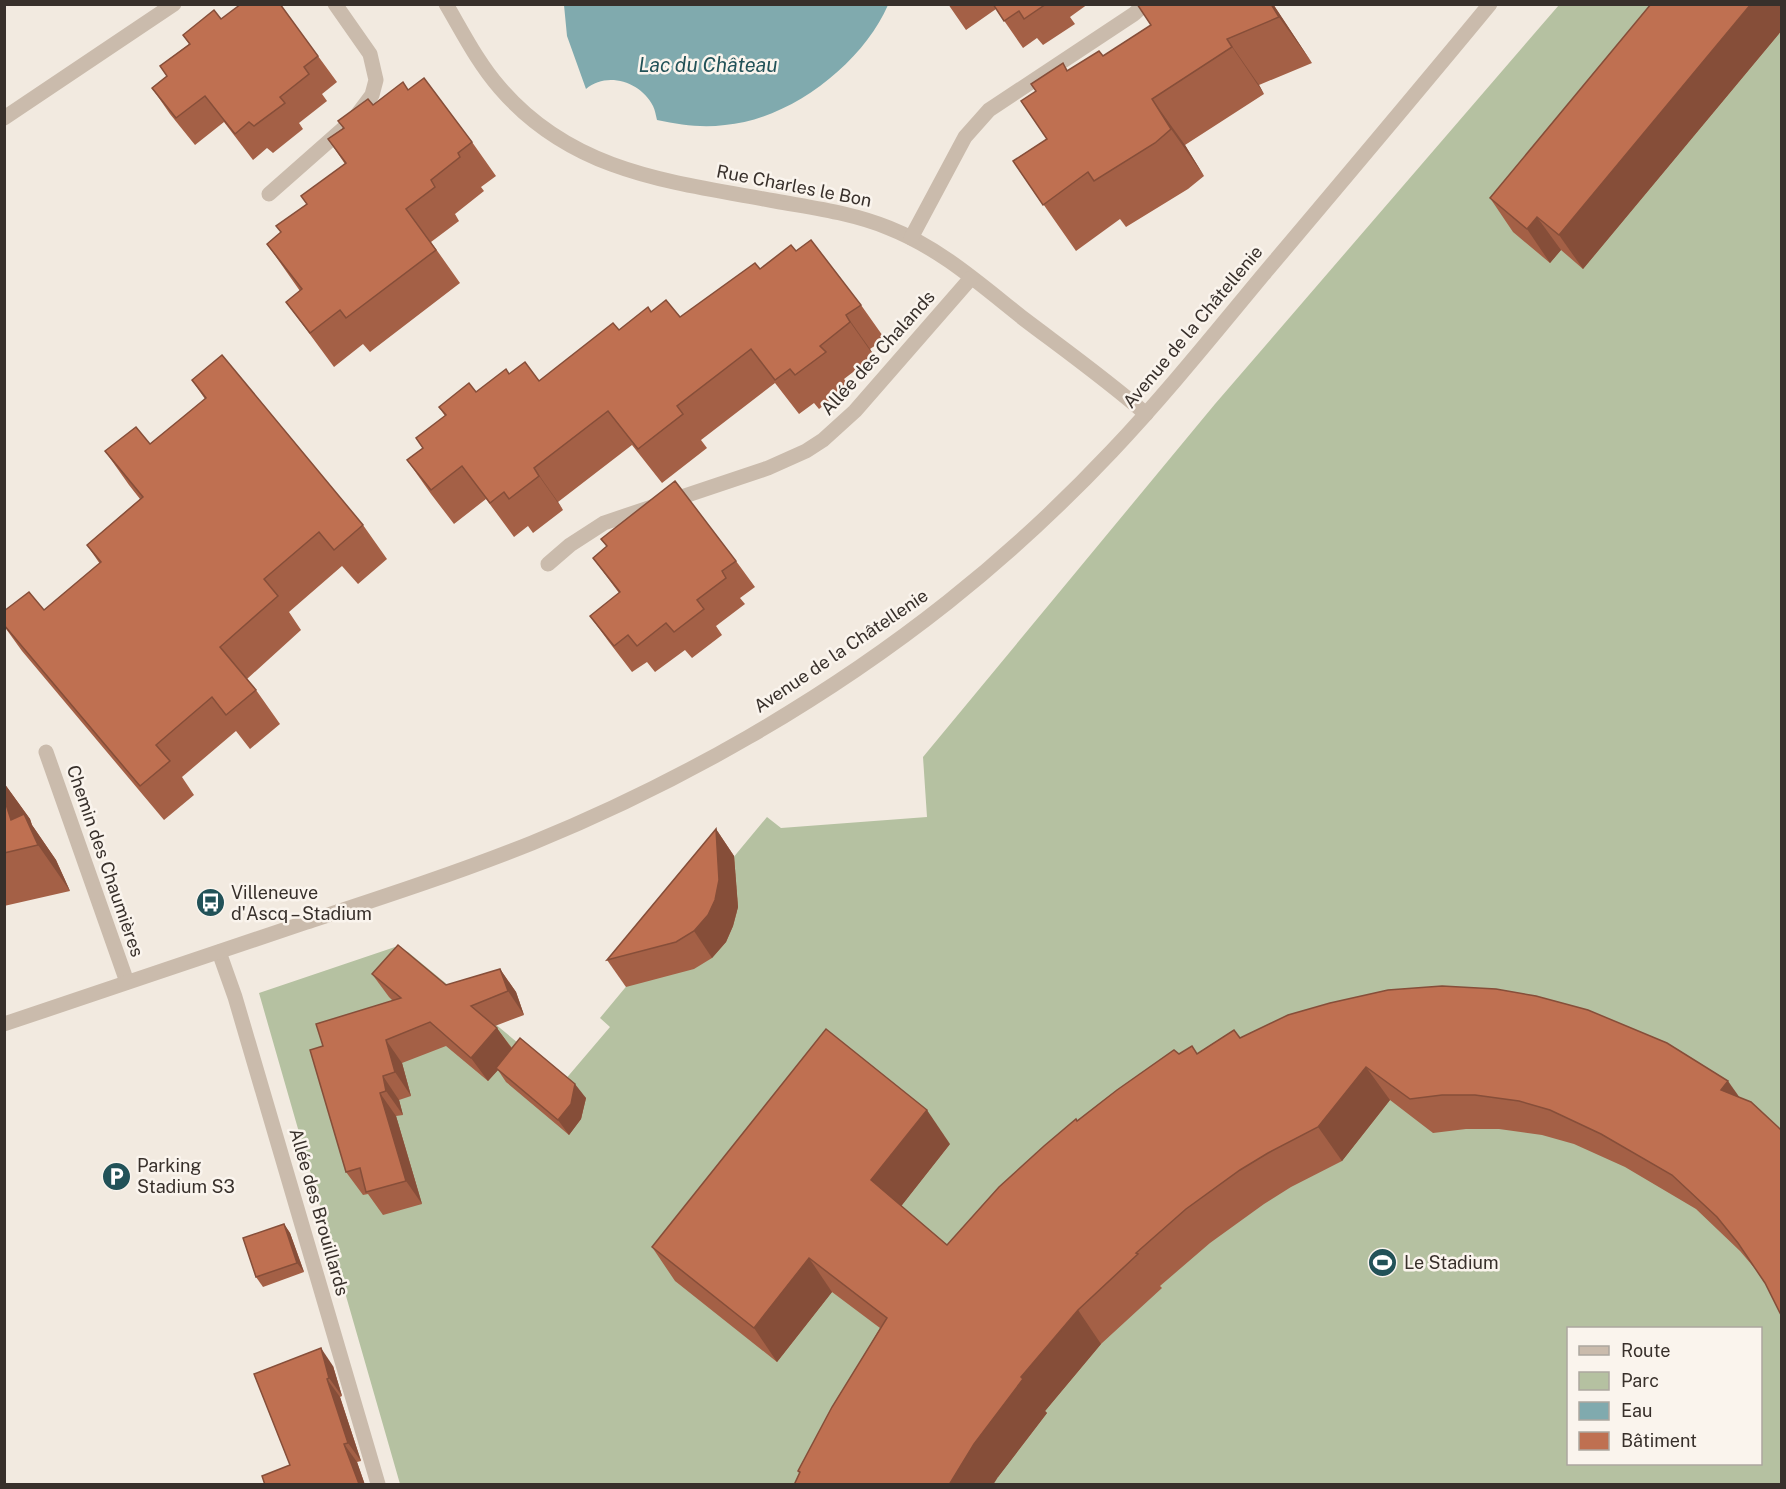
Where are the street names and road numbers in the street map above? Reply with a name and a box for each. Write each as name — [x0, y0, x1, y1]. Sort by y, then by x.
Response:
street label: Rue Charles le Bon — [715, 160, 873, 211]
street label: Avenue de la Châtellenie — [1119, 241, 1267, 412]
street label: Allée des Chalands — [816, 286, 939, 419]
street label: Avenue de la Châtellenie — [750, 584, 932, 717]
street label: Chemin des Chaumières — [63, 762, 148, 960]
street label: Allée des Brouillards — [286, 1126, 353, 1298]

